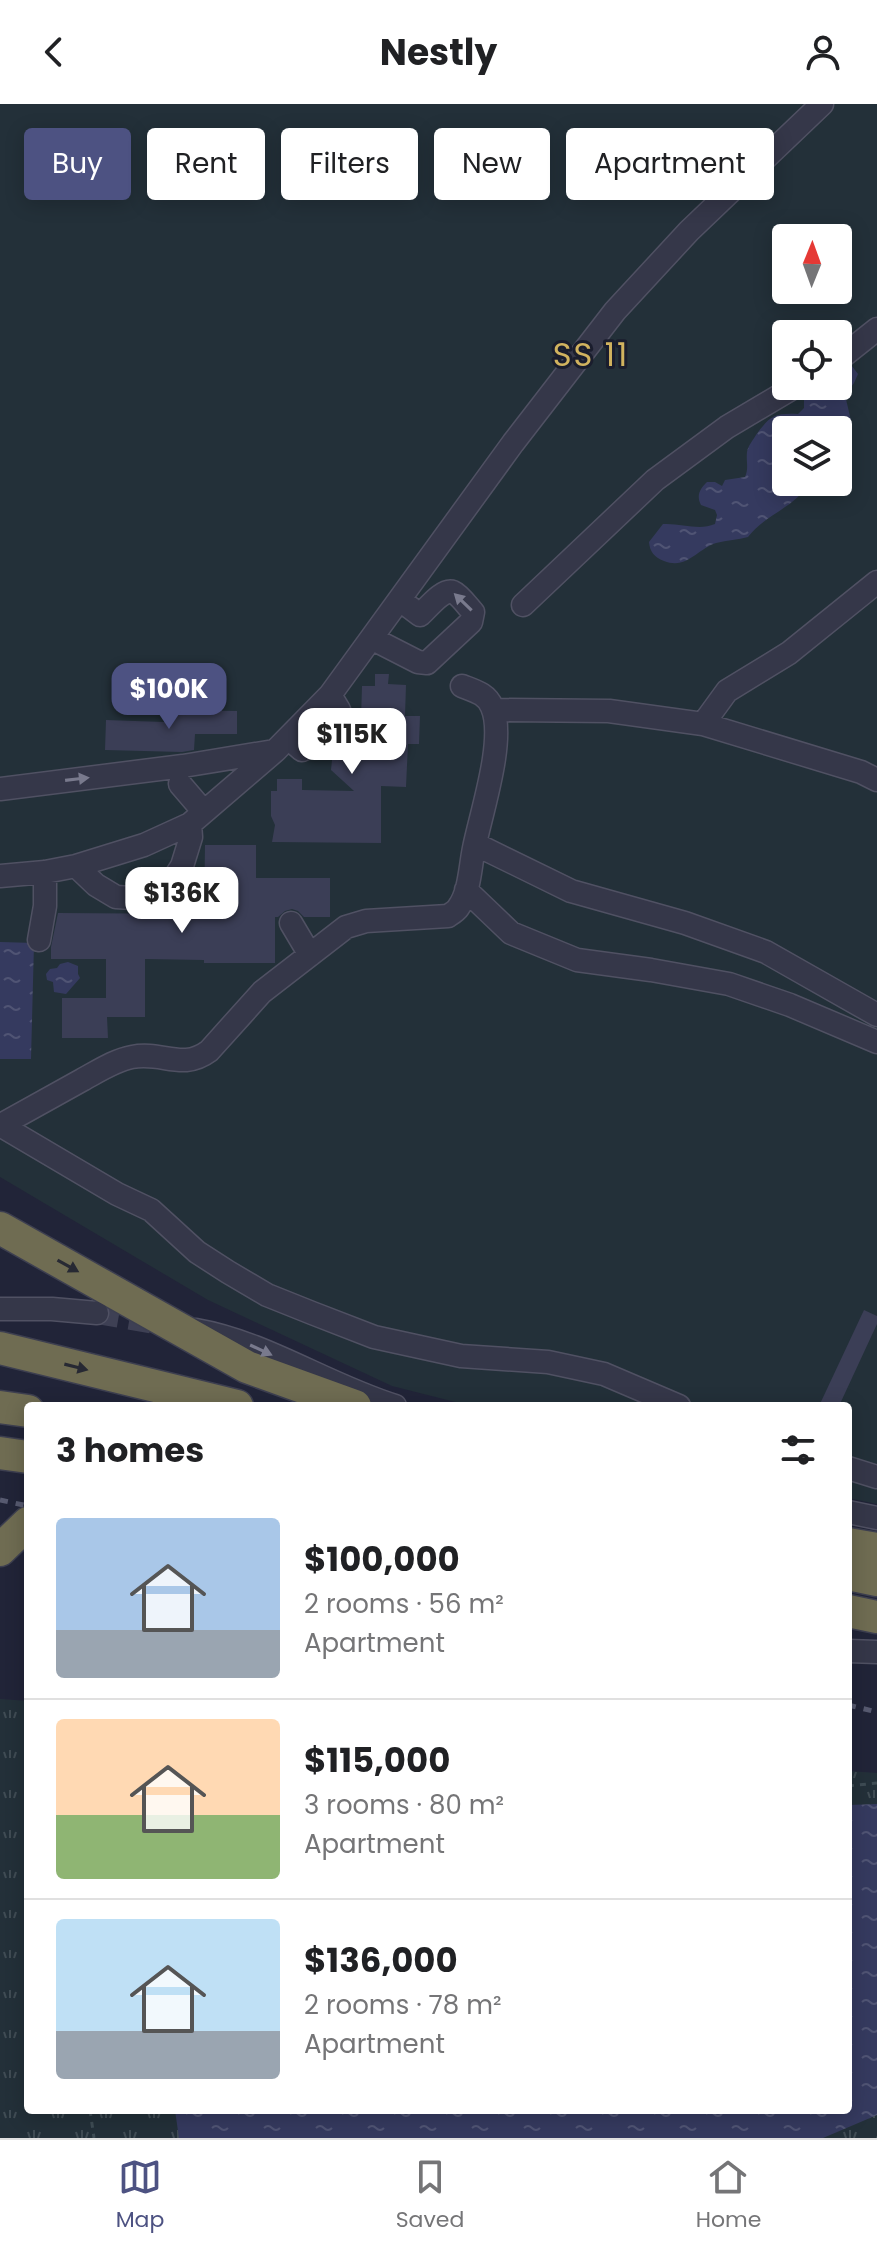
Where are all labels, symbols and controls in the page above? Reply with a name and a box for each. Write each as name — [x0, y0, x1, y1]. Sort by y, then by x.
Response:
text: Nestly — [380, 27, 497, 78]
icon: back — [32, 30, 76, 74]
icon: person — [801, 30, 845, 74]
chip: Buy — [24, 128, 131, 200]
chip: Rent — [147, 128, 265, 200]
chip: Filters — [281, 128, 418, 200]
chip: New — [434, 128, 550, 200]
chip: Apartment — [566, 128, 774, 200]
north arrow — [772, 224, 852, 304]
map controls — [772, 224, 852, 496]
button: locate — [772, 320, 852, 400]
district label: SS 11 — [553, 332, 629, 377]
button: layers — [772, 416, 852, 496]
one-way arrow — [454, 593, 473, 612]
pin: $100K — [113, 663, 225, 731]
text: $100K — [130, 671, 208, 707]
pin: $115K — [296, 708, 408, 776]
text: $115K — [316, 716, 388, 752]
one-way arrow — [65, 773, 90, 786]
pin: $136K — [126, 867, 238, 935]
text: $136K — [143, 875, 221, 911]
one-way arrow — [57, 1259, 79, 1273]
one-way arrow — [249, 1343, 273, 1357]
one-way arrow — [63, 1361, 88, 1373]
text: 3 homes — [56, 1426, 204, 1474]
icon: filters — [776, 1428, 820, 1472]
text: $100,000 — [304, 1535, 460, 1583]
icon: home — [120, 1550, 216, 1646]
text: 2 rooms · 56 m² — [304, 1586, 504, 1622]
text: Apartment — [304, 1625, 445, 1661]
text: $115,000 — [304, 1736, 450, 1784]
icon: home — [120, 1751, 216, 1847]
text: 3 rooms · 80 m² — [304, 1787, 504, 1823]
text: Apartment — [304, 1826, 445, 1862]
text: $136,000 — [304, 1936, 458, 1984]
icon: home — [120, 1951, 216, 2047]
text: 2 rooms · 78 m² — [304, 1987, 502, 2023]
text: Apartment — [304, 2026, 445, 2062]
tab: Map — [116, 2155, 164, 2236]
tab: Saved — [396, 2155, 464, 2236]
tab: Home — [696, 2155, 761, 2236]

